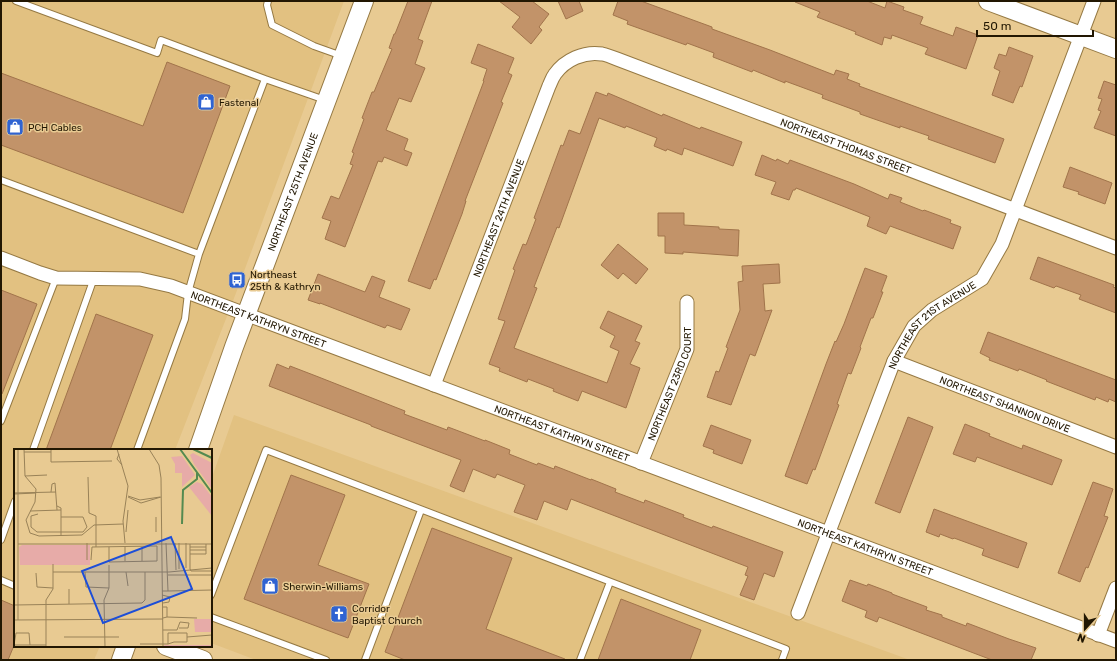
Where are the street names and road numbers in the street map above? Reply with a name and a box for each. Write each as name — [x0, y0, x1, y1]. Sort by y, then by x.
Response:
street label: NORTHEAST THOMAS STREET — [778, 116, 913, 177]
street label: NORTHEAST 25TH AVENUE — [266, 131, 321, 253]
street label: NORTHEAST 24TH AVENUE — [471, 157, 527, 279]
street label: NORTHEAST 21ST AVENUE — [886, 279, 979, 371]
street label: NORTHEAST KATHRYN STREET — [189, 289, 328, 351]
street label: NORTHEAST 23RD COURT — [646, 326, 695, 443]
street label: NORTHEAST SHANNON DRIVE — [938, 374, 1072, 436]
street label: NORTHEAST KATHRYN STREET — [492, 403, 631, 465]
street label: NORTHEAST KATHRYN STREET — [796, 517, 934, 579]

